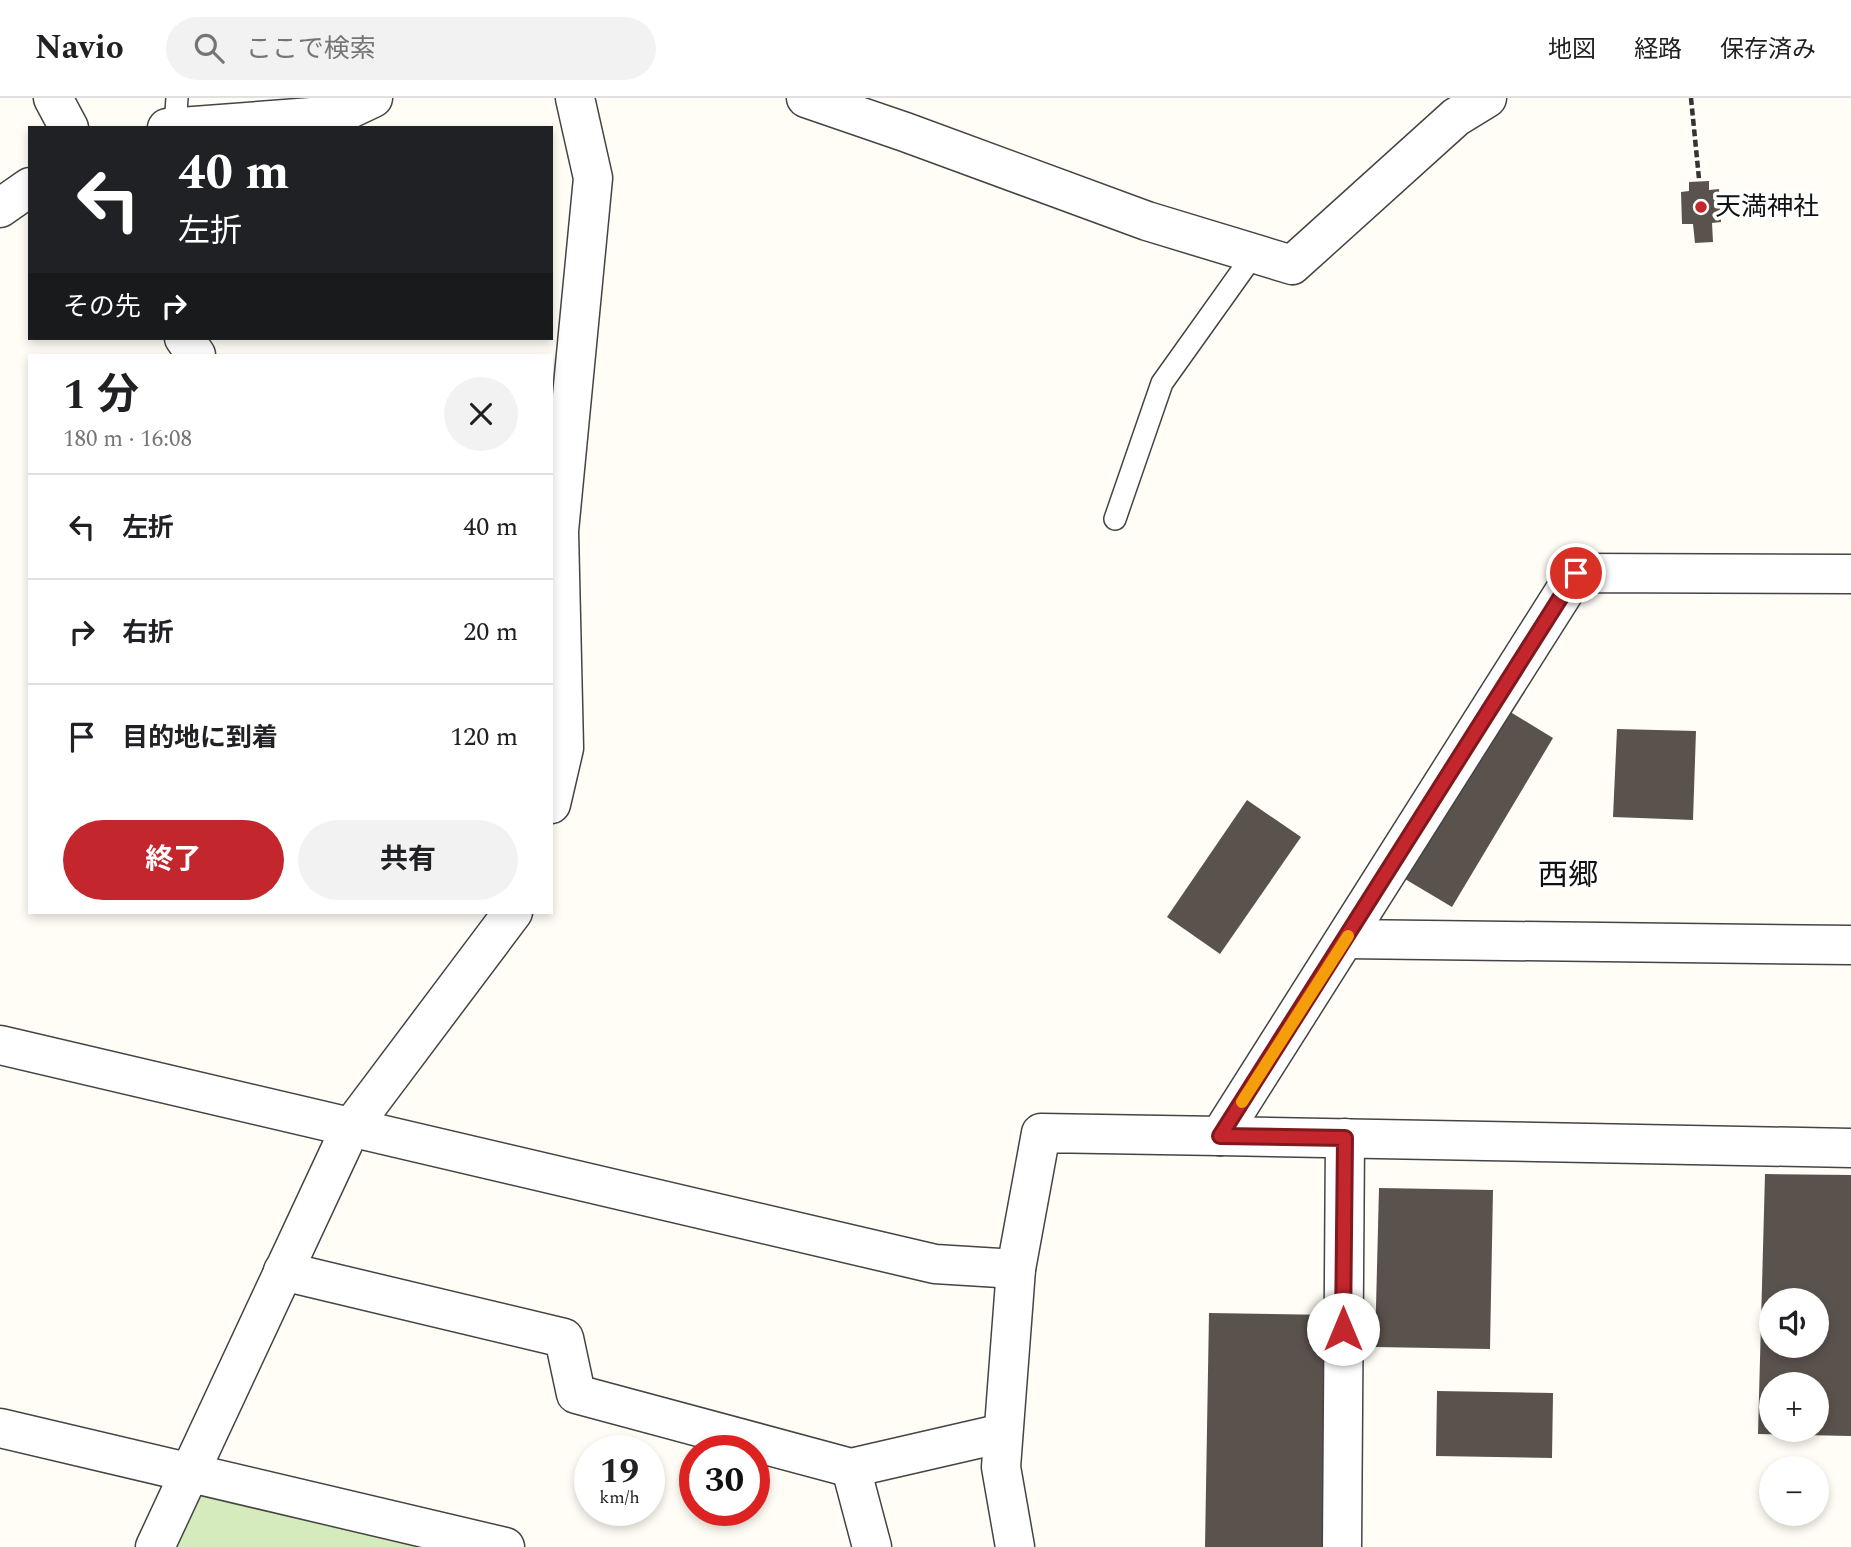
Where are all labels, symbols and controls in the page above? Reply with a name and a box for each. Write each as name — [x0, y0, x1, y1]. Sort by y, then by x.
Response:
search box — [166, 17, 656, 80]
text: Navio — [35, 23, 124, 73]
icon: search — [190, 29, 228, 67]
text: ここで検索 — [246, 29, 376, 69]
text: 地図 — [1548, 32, 1596, 68]
text: 経路 — [1634, 32, 1682, 68]
text: 保存済み — [1720, 32, 1816, 68]
text: 40 m — [178, 136, 289, 211]
icon: left — [63, 154, 154, 245]
place label: 天満神社 — [1715, 187, 1819, 227]
marker: 天満神社 — [1693, 199, 1709, 215]
text: 左折 — [178, 207, 242, 256]
text: その先 — [63, 287, 141, 327]
icon: right — [155, 287, 193, 325]
text: 1 分 — [63, 364, 139, 427]
button: close — [444, 377, 518, 451]
text: 180 m · 16:08 — [63, 422, 192, 457]
text: 40 m — [463, 507, 518, 547]
icon: left — [63, 508, 101, 546]
text: 左折 — [122, 508, 174, 548]
pin — [1546, 543, 1606, 603]
icon: arrive — [1557, 554, 1595, 592]
text: 20 m — [463, 612, 518, 652]
icon: right — [63, 613, 101, 651]
text: 右折 — [122, 613, 174, 653]
text: 120 m — [450, 717, 518, 757]
icon: arrive — [63, 718, 101, 756]
text: 目的地に到着 — [122, 718, 278, 758]
button: 終了 — [63, 820, 284, 900]
button: 共有 — [298, 820, 518, 900]
district label: 西郷 — [1538, 853, 1598, 899]
map controls — [1759, 1288, 1829, 1526]
button: sound — [1759, 1288, 1829, 1358]
position arrow — [1306, 1292, 1380, 1366]
button: + — [1759, 1372, 1829, 1442]
speed limit sign: 30 — [679, 1435, 770, 1526]
text: 19 — [600, 1445, 639, 1498]
button: − — [1759, 1456, 1829, 1526]
text: km/h — [599, 1484, 640, 1511]

